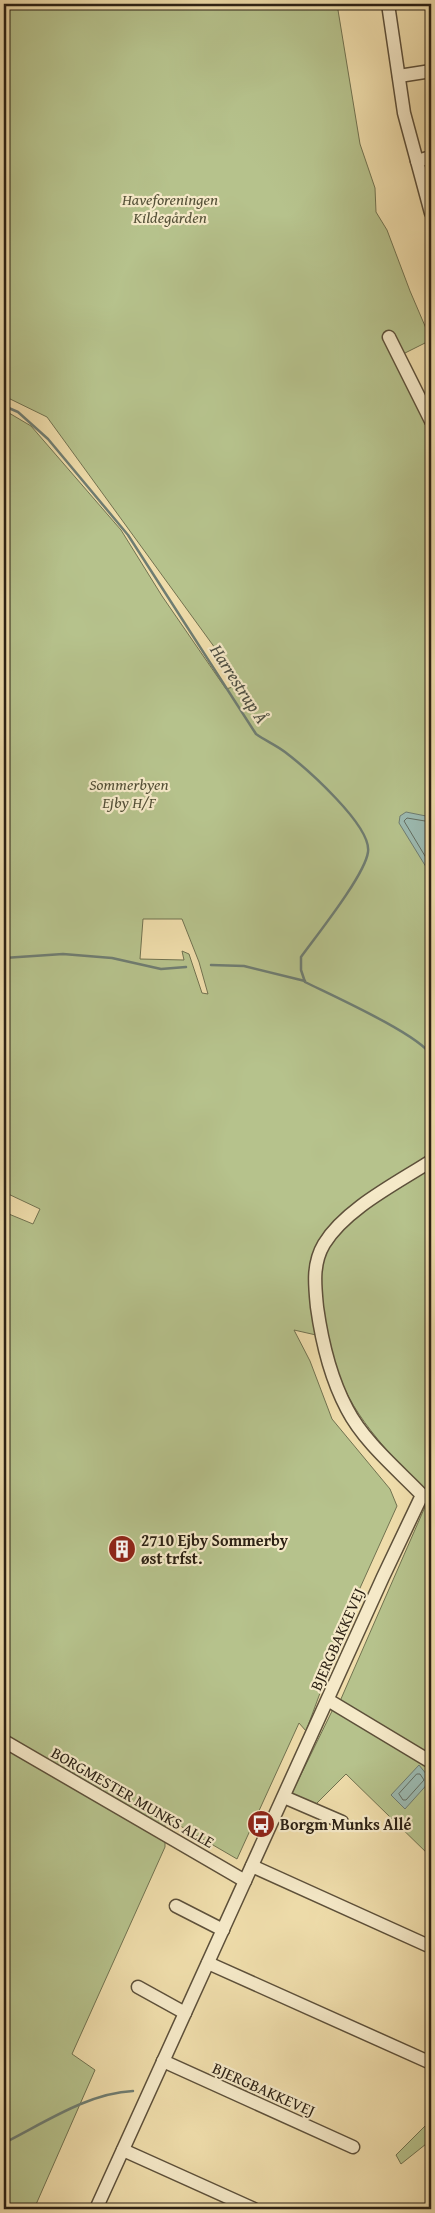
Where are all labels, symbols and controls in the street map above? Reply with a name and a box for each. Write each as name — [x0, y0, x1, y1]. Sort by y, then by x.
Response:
park label: Haveforeningen Kildegården — [121, 187, 218, 229]
water label: Harrestrup Å — [203, 638, 275, 729]
park label: Sommerbyen Ejby H/F — [89, 772, 169, 814]
place label: 2710 Ejby Sommerby øst trfst. — [141, 1528, 289, 1570]
building icon: 2710 Ejby Sommerby øst trfst. — [107, 1534, 137, 1564]
street label: BJERGBAKKEVEJ — [304, 1584, 370, 1694]
street label: BORGMESTER MUNKS ALLE — [47, 1740, 219, 1854]
bus stop icon: Borgm Munks Allé — [246, 1809, 276, 1839]
place label: Borgm Munks Allé — [280, 1812, 411, 1836]
street label: BJERGBAKKEVEJ — [209, 2056, 319, 2122]

